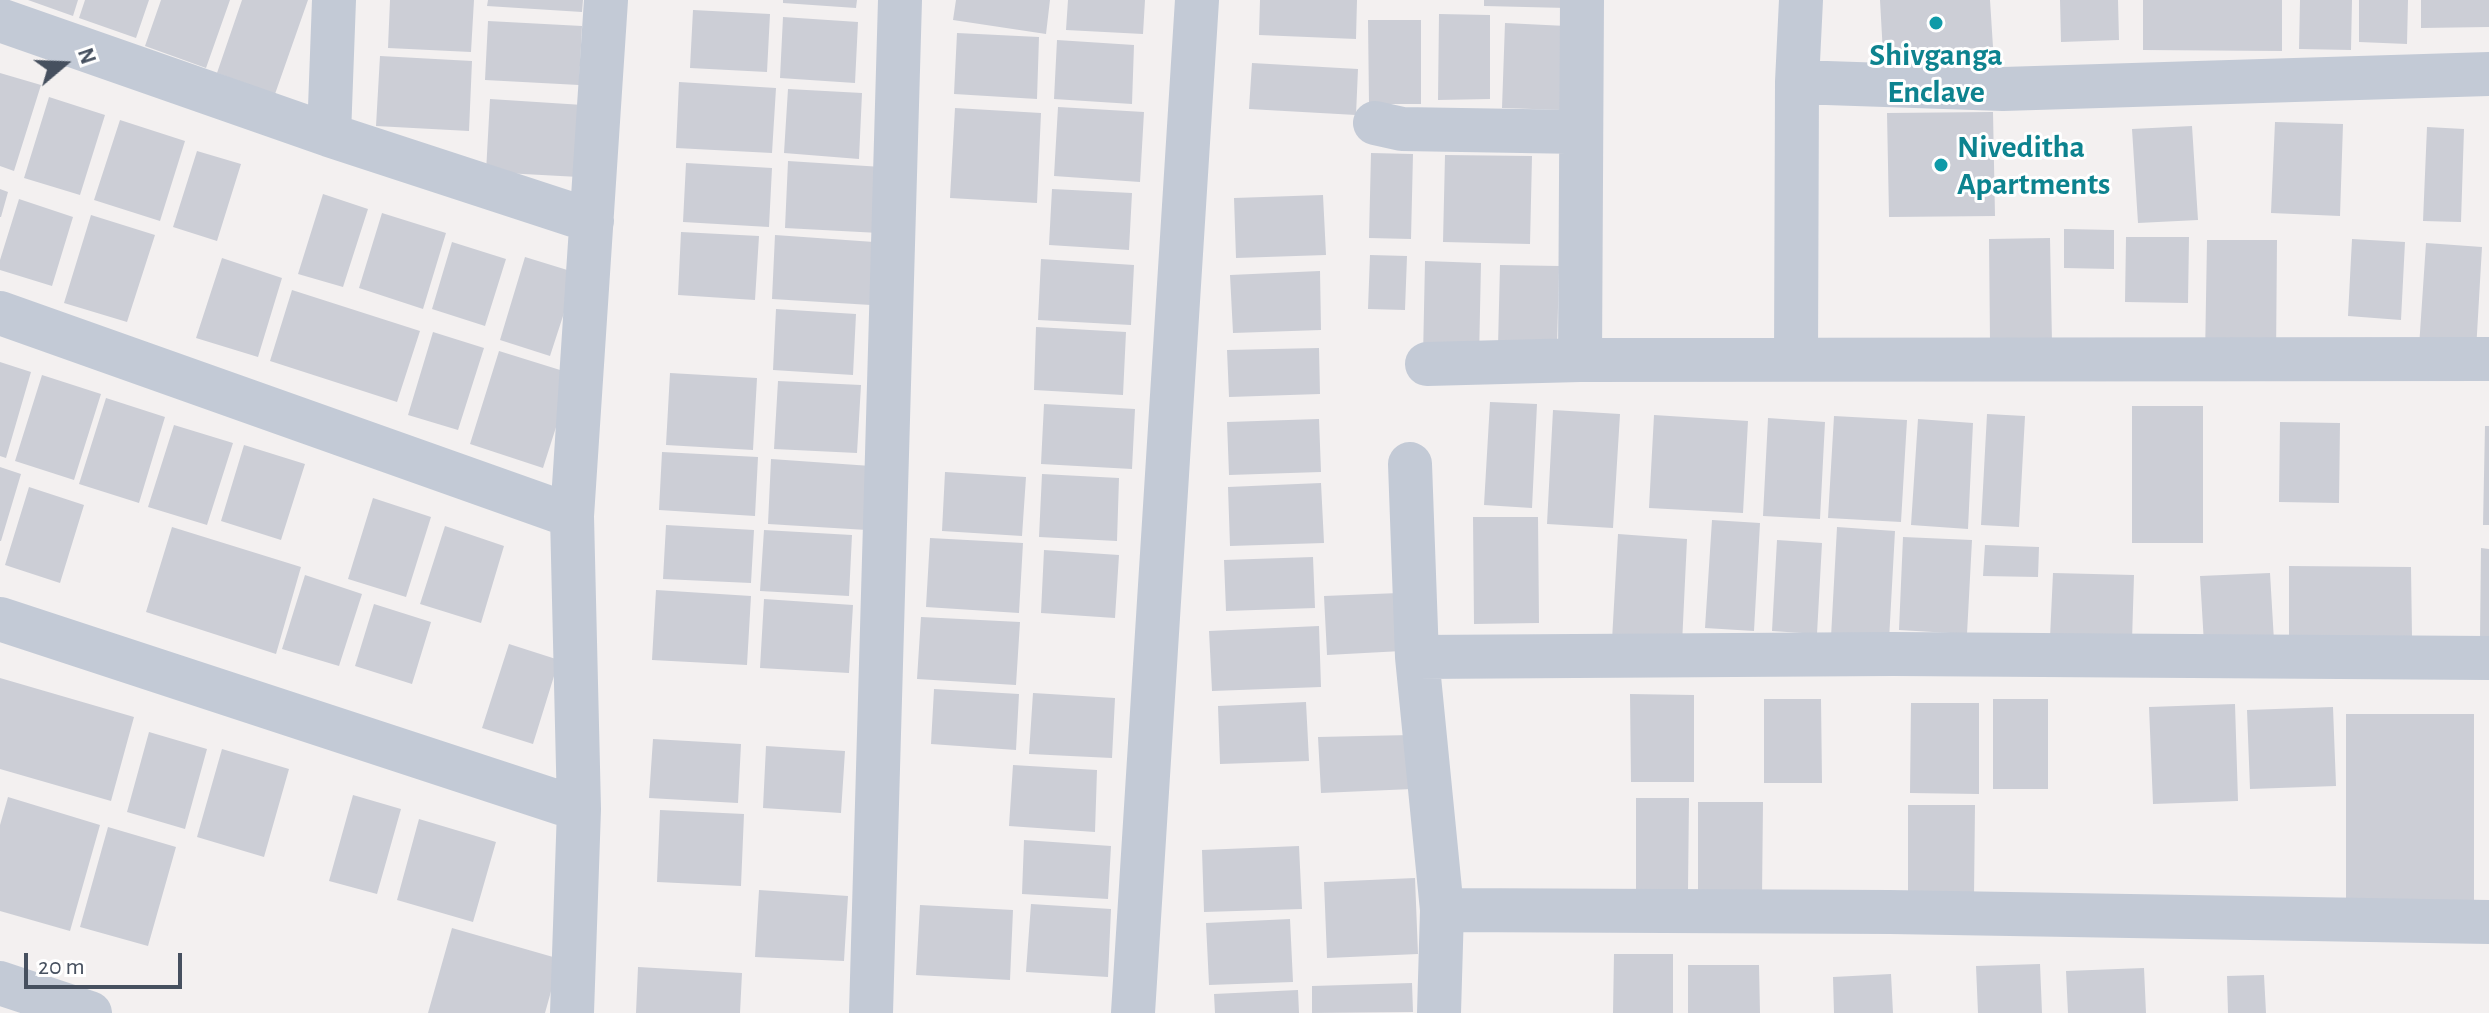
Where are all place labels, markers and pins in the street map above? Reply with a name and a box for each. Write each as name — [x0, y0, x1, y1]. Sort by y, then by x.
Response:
marker: Shivganga Enclave — [1927, 14, 1945, 32]
place label: Shivganga Enclave — [1869, 36, 2003, 111]
place label: Niveditha Apartments — [1957, 128, 2110, 203]
marker: Niveditha Apartments — [1932, 156, 1950, 174]

